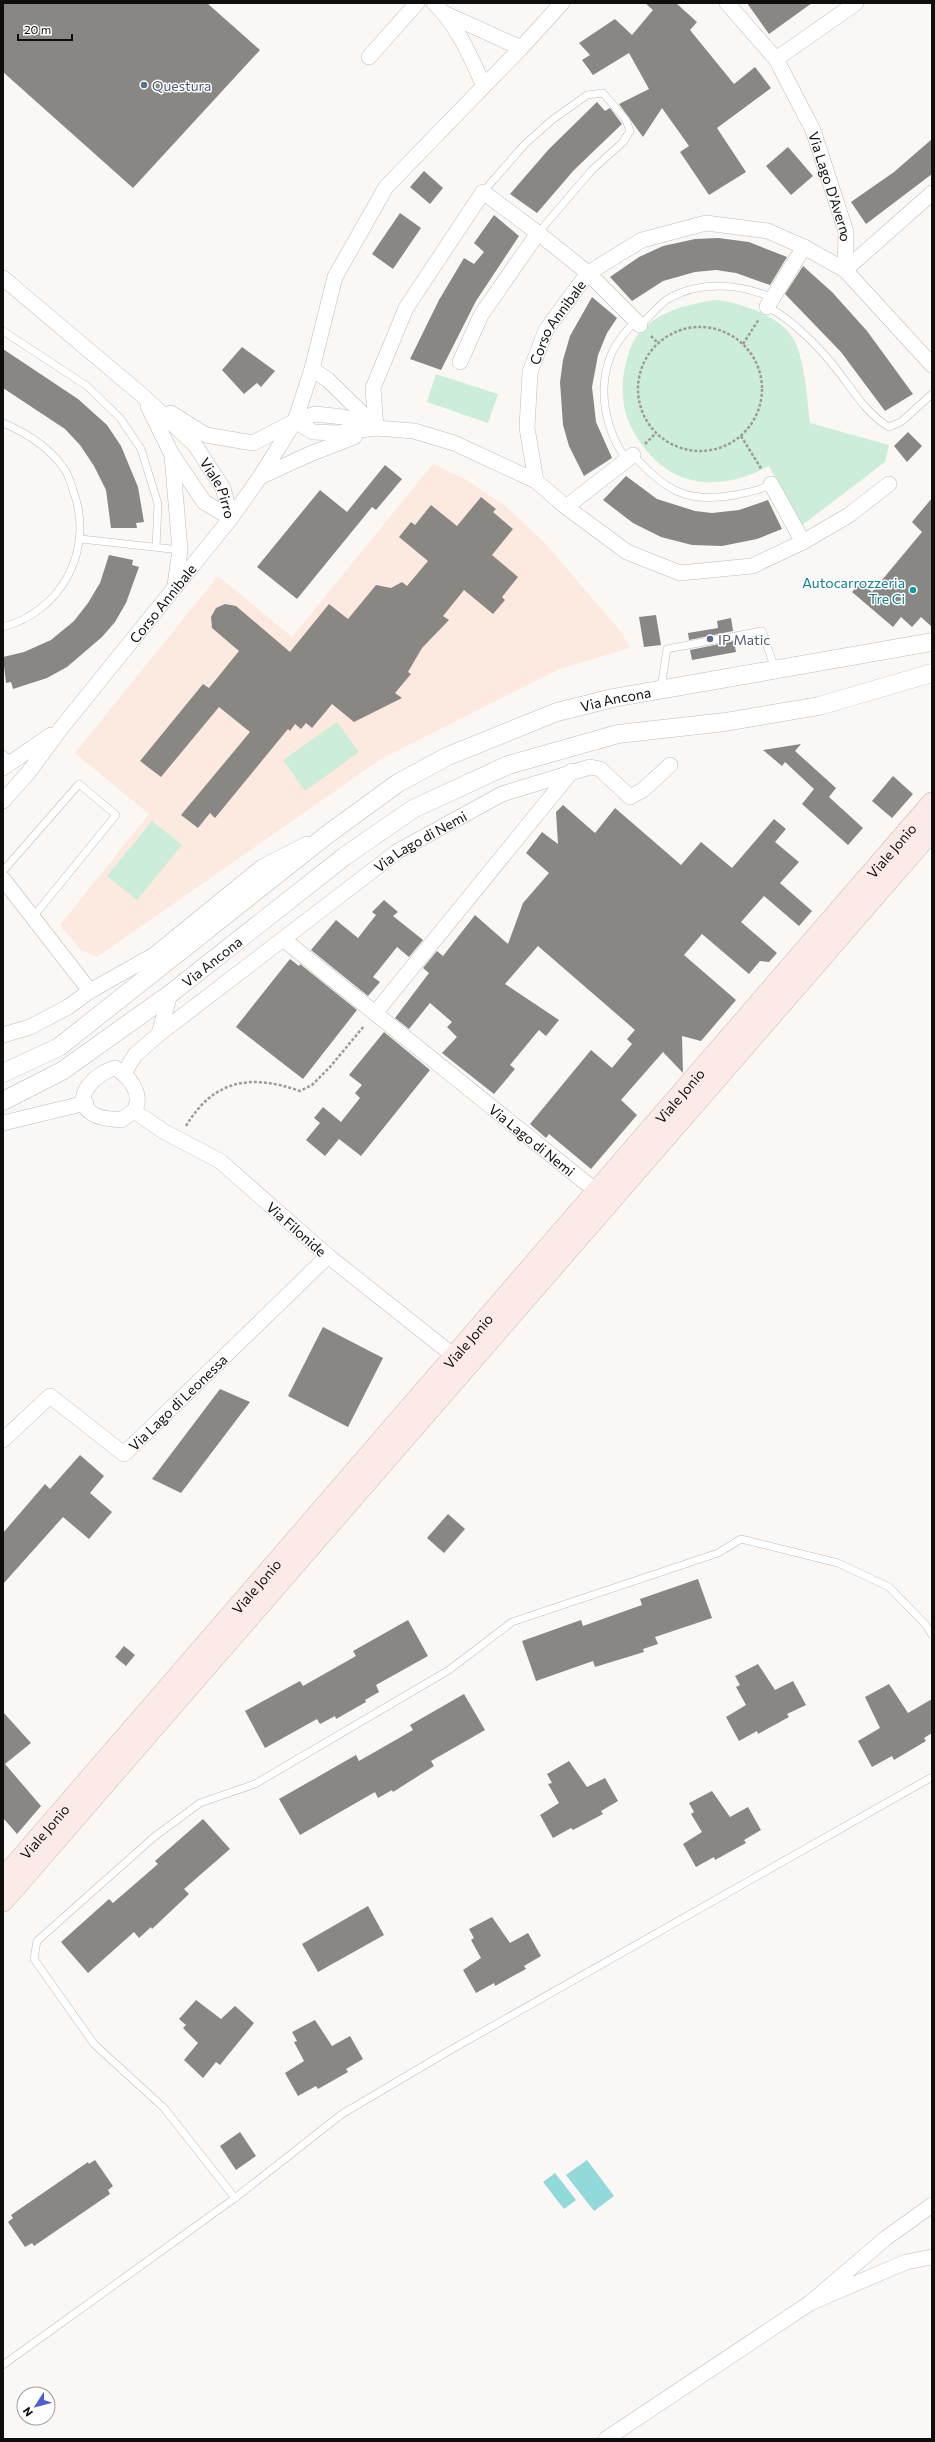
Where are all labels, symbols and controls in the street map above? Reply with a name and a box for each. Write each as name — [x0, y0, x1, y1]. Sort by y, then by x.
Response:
scale bar — [18, 16, 72, 42]
text: 20 m — [24, 22, 51, 36]
place label: Questura — [152, 77, 211, 94]
marker: Questura — [139, 80, 149, 90]
street label: Via Lago D'Averno — [806, 129, 855, 242]
street label: Corso Annibale — [525, 276, 589, 367]
street label: Viale Pirro — [197, 454, 239, 520]
street label: Corso Annibale — [125, 560, 199, 646]
place label: Autocarrozzeria Tre Ci — [802, 574, 905, 607]
marker: Autocarrozzeria Tre Ci — [908, 585, 918, 595]
place label: IP Matic — [718, 631, 770, 648]
marker: IP Matic — [705, 634, 715, 644]
street label: Via Ancona — [579, 683, 652, 714]
street label: Via Lago di Nemi — [370, 807, 469, 875]
street label: Viale Jonio — [863, 820, 919, 881]
street label: Via Ancona — [178, 932, 245, 990]
street label: Viale Jonio — [651, 1065, 708, 1126]
street label: Via Lago di Nemi — [486, 1100, 579, 1179]
street label: Via Filonide — [263, 1198, 330, 1259]
street label: Viale Jonio — [439, 1310, 496, 1372]
street label: Via Lago di Leonessa — [125, 1350, 230, 1454]
street label: Viale Jonio — [228, 1555, 284, 1617]
street label: Viale Jonio — [16, 1801, 72, 1862]
north arrow — [16, 2386, 56, 2426]
text: N — [20, 2405, 35, 2419]

